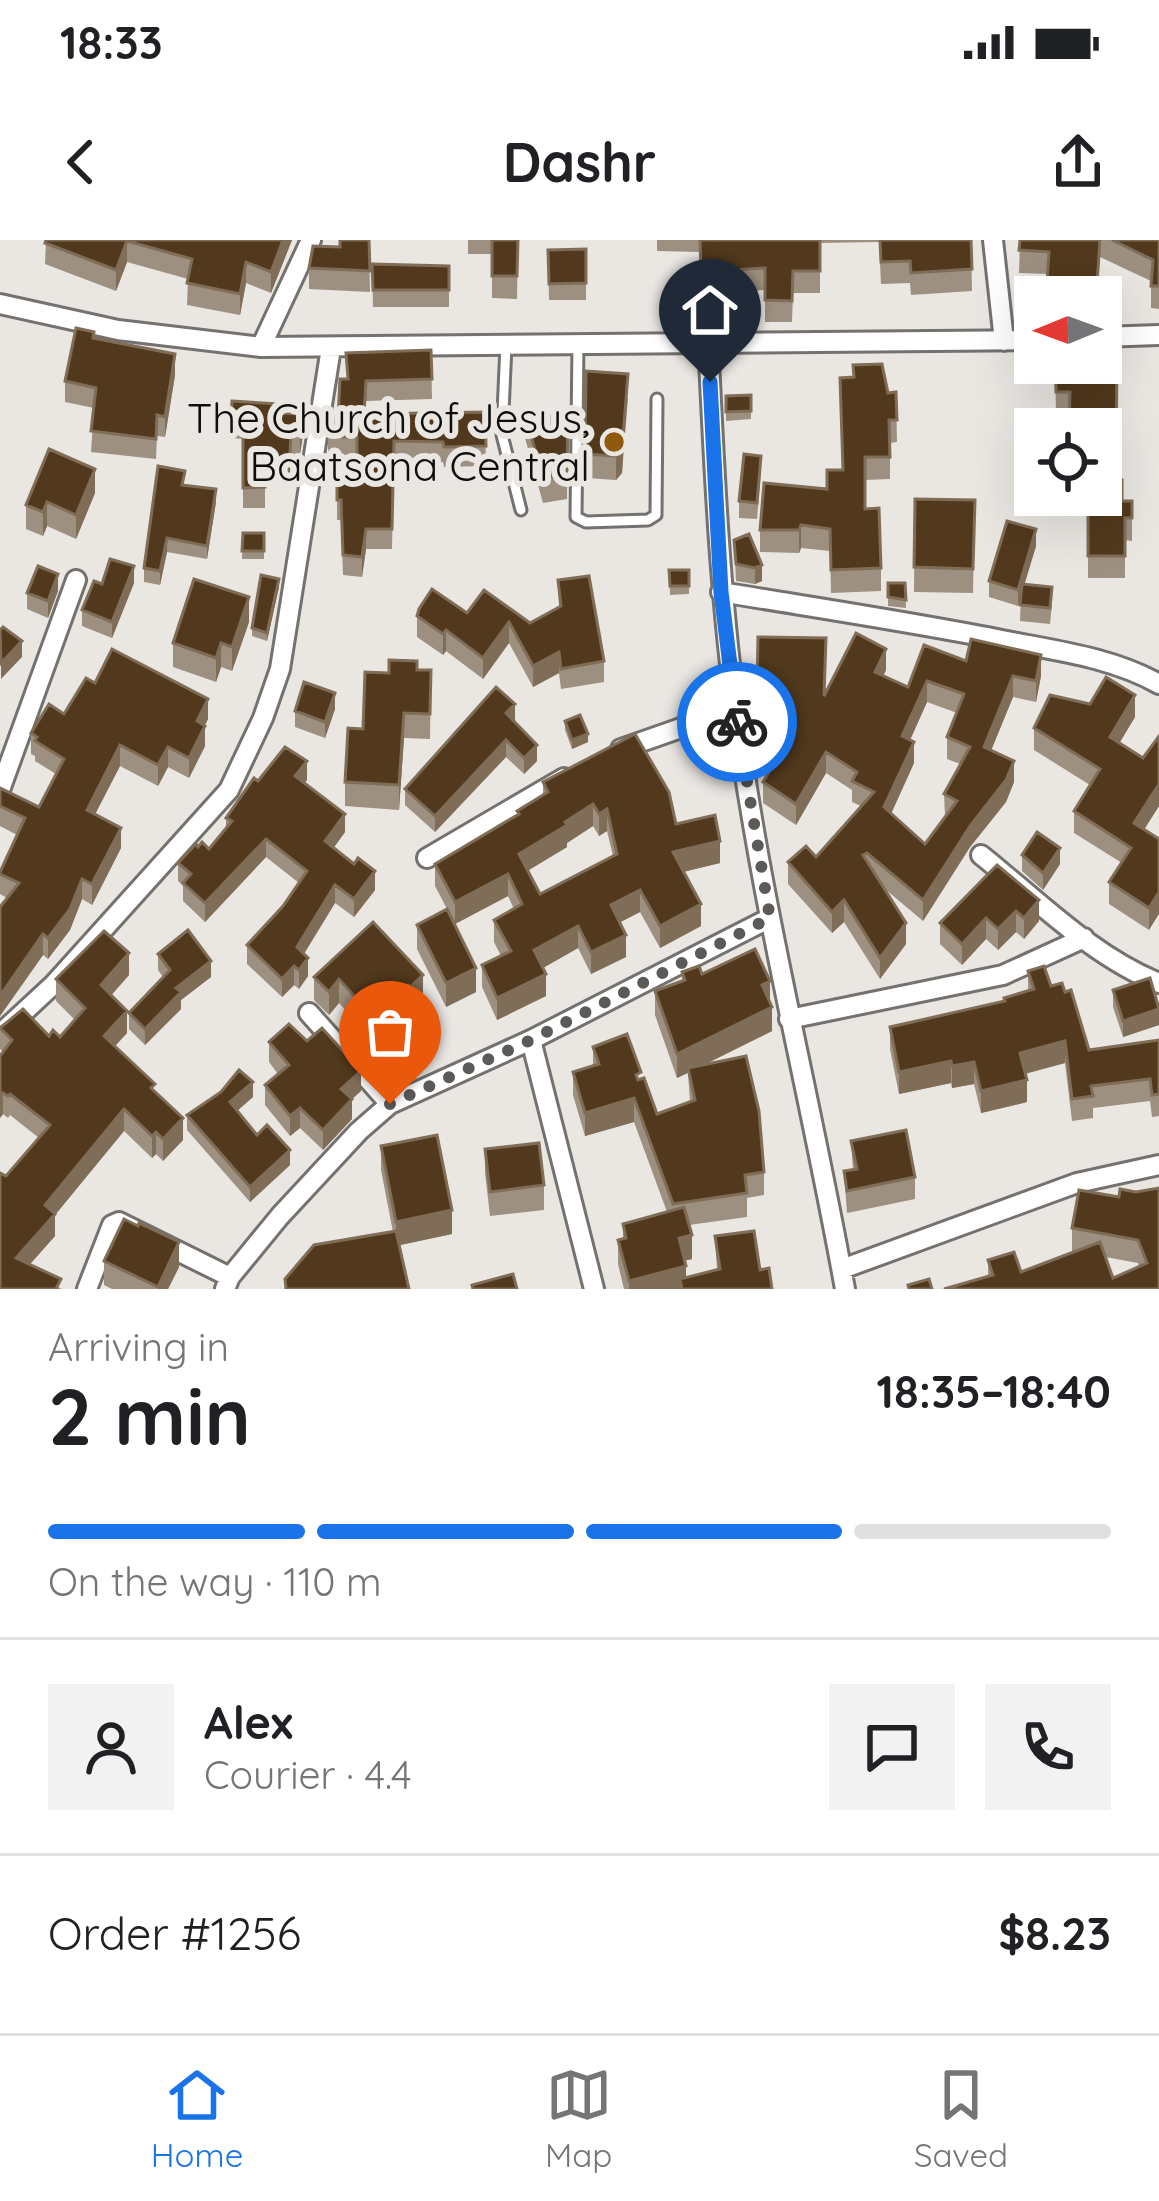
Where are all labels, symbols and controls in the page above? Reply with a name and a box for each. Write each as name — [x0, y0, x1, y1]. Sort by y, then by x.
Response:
text: 18:33 — [60, 14, 163, 70]
text: Dashr — [503, 128, 656, 196]
icon: back — [48, 129, 114, 195]
icon: share — [1045, 129, 1111, 195]
pin — [659, 259, 761, 382]
north arrow — [1014, 276, 1122, 384]
map controls — [1014, 276, 1122, 516]
icon: home — [677, 277, 743, 343]
place label: The Church of Jesus, Baatsona Central — [187, 391, 590, 492]
button: locate — [1014, 408, 1122, 516]
marker: The Church of Jesus, Baatsona Central — [601, 429, 627, 455]
courier — [677, 662, 797, 782]
icon: bike — [704, 689, 770, 755]
pin — [339, 981, 441, 1104]
icon: bag — [357, 999, 423, 1065]
text: Arriving in — [48, 1322, 229, 1371]
text: 18:35–18:40 — [877, 1363, 1111, 1419]
text: 2 min — [48, 1367, 251, 1465]
text: On the way · 110 m — [48, 1557, 382, 1606]
button: person — [48, 1684, 174, 1810]
button: chat — [829, 1684, 955, 1810]
button: phone — [985, 1684, 1111, 1810]
text: Alex — [204, 1694, 293, 1750]
text: Courier · 4.4 — [204, 1750, 412, 1799]
text: Order #1256 — [48, 1905, 301, 1961]
text: $8.23 — [998, 1905, 1111, 1961]
tab: Home — [151, 2062, 243, 2175]
tab: Map — [545, 2062, 612, 2175]
tab: Saved — [914, 2062, 1008, 2175]

